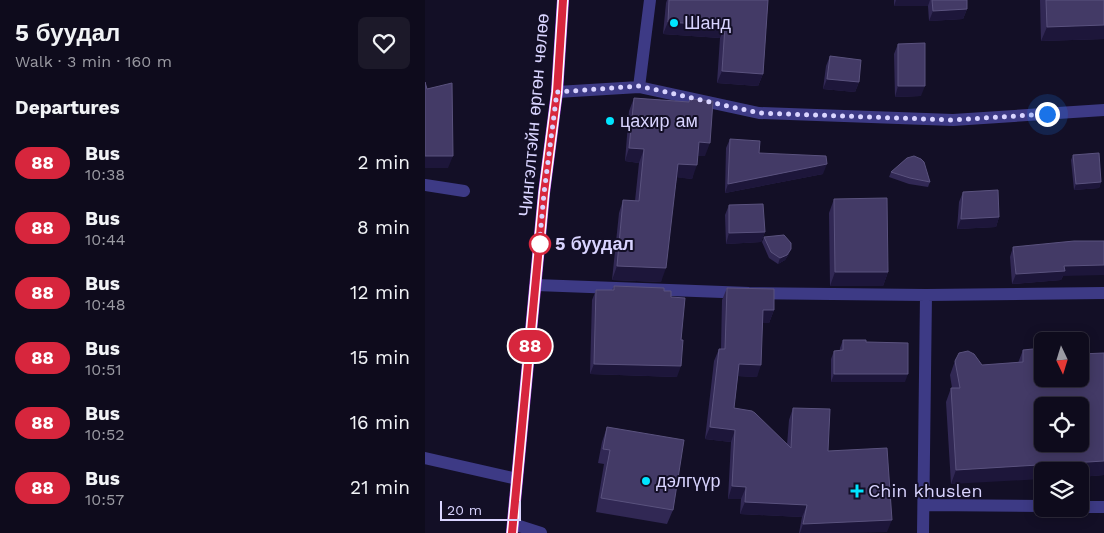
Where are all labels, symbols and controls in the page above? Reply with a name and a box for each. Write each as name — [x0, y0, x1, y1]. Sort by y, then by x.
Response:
street label: Чингэлтэйн өргөн чөлөө — [514, 12, 553, 217]
place label: Шанд — [684, 12, 731, 33]
button: heart — [358, 17, 410, 69]
marker: Шанд — [668, 17, 680, 29]
text: 5 буудал — [15, 19, 120, 47]
text: Walk · 3 min · 160 m — [15, 52, 172, 71]
text: Departures — [15, 96, 120, 119]
your location — [1035, 102, 1060, 127]
place label: цахир ам — [620, 110, 698, 131]
marker: цахир ам — [604, 115, 616, 127]
text: Bus — [85, 142, 120, 165]
text: 2 min — [358, 151, 410, 174]
text: 88 — [31, 152, 54, 173]
text: 10:38 — [85, 165, 125, 184]
text: Bus — [85, 207, 120, 230]
text: 8 min — [357, 216, 410, 239]
text: 88 — [31, 217, 54, 238]
text: 10:44 — [85, 230, 125, 249]
marker: 5 буудал — [529, 233, 551, 255]
place label: 5 буудал — [555, 233, 634, 254]
text: Bus — [85, 272, 120, 295]
text: 12 min — [350, 281, 410, 304]
text: 88 — [31, 282, 54, 303]
text: 10:48 — [85, 295, 126, 314]
line badge: 88 — [507, 330, 553, 362]
north arrow — [1034, 332, 1089, 388]
map controls — [1034, 332, 1089, 517]
text: 88 — [519, 335, 541, 356]
text: Bus — [85, 337, 120, 360]
text: 15 min — [350, 346, 410, 369]
text: 88 — [31, 347, 54, 368]
text: 10:51 — [85, 360, 121, 379]
button: locate — [1034, 397, 1089, 452]
text: Bus — [85, 402, 120, 425]
text: 16 min — [350, 411, 410, 434]
text: 88 — [31, 412, 54, 433]
text: 10:52 — [85, 425, 125, 444]
button: layers — [1034, 462, 1089, 517]
text: Bus — [85, 467, 120, 490]
place label: дэлгүүр — [656, 470, 721, 491]
marker: дэлгүүр — [640, 475, 652, 487]
text: 21 min — [350, 476, 410, 499]
text: 88 — [31, 477, 54, 498]
place label: Chin khuslen — [868, 480, 983, 501]
marker: Chin khuslen — [850, 484, 864, 498]
text: 10:57 — [85, 490, 124, 509]
scale bar — [440, 498, 521, 521]
text: 20 m — [447, 502, 482, 518]

